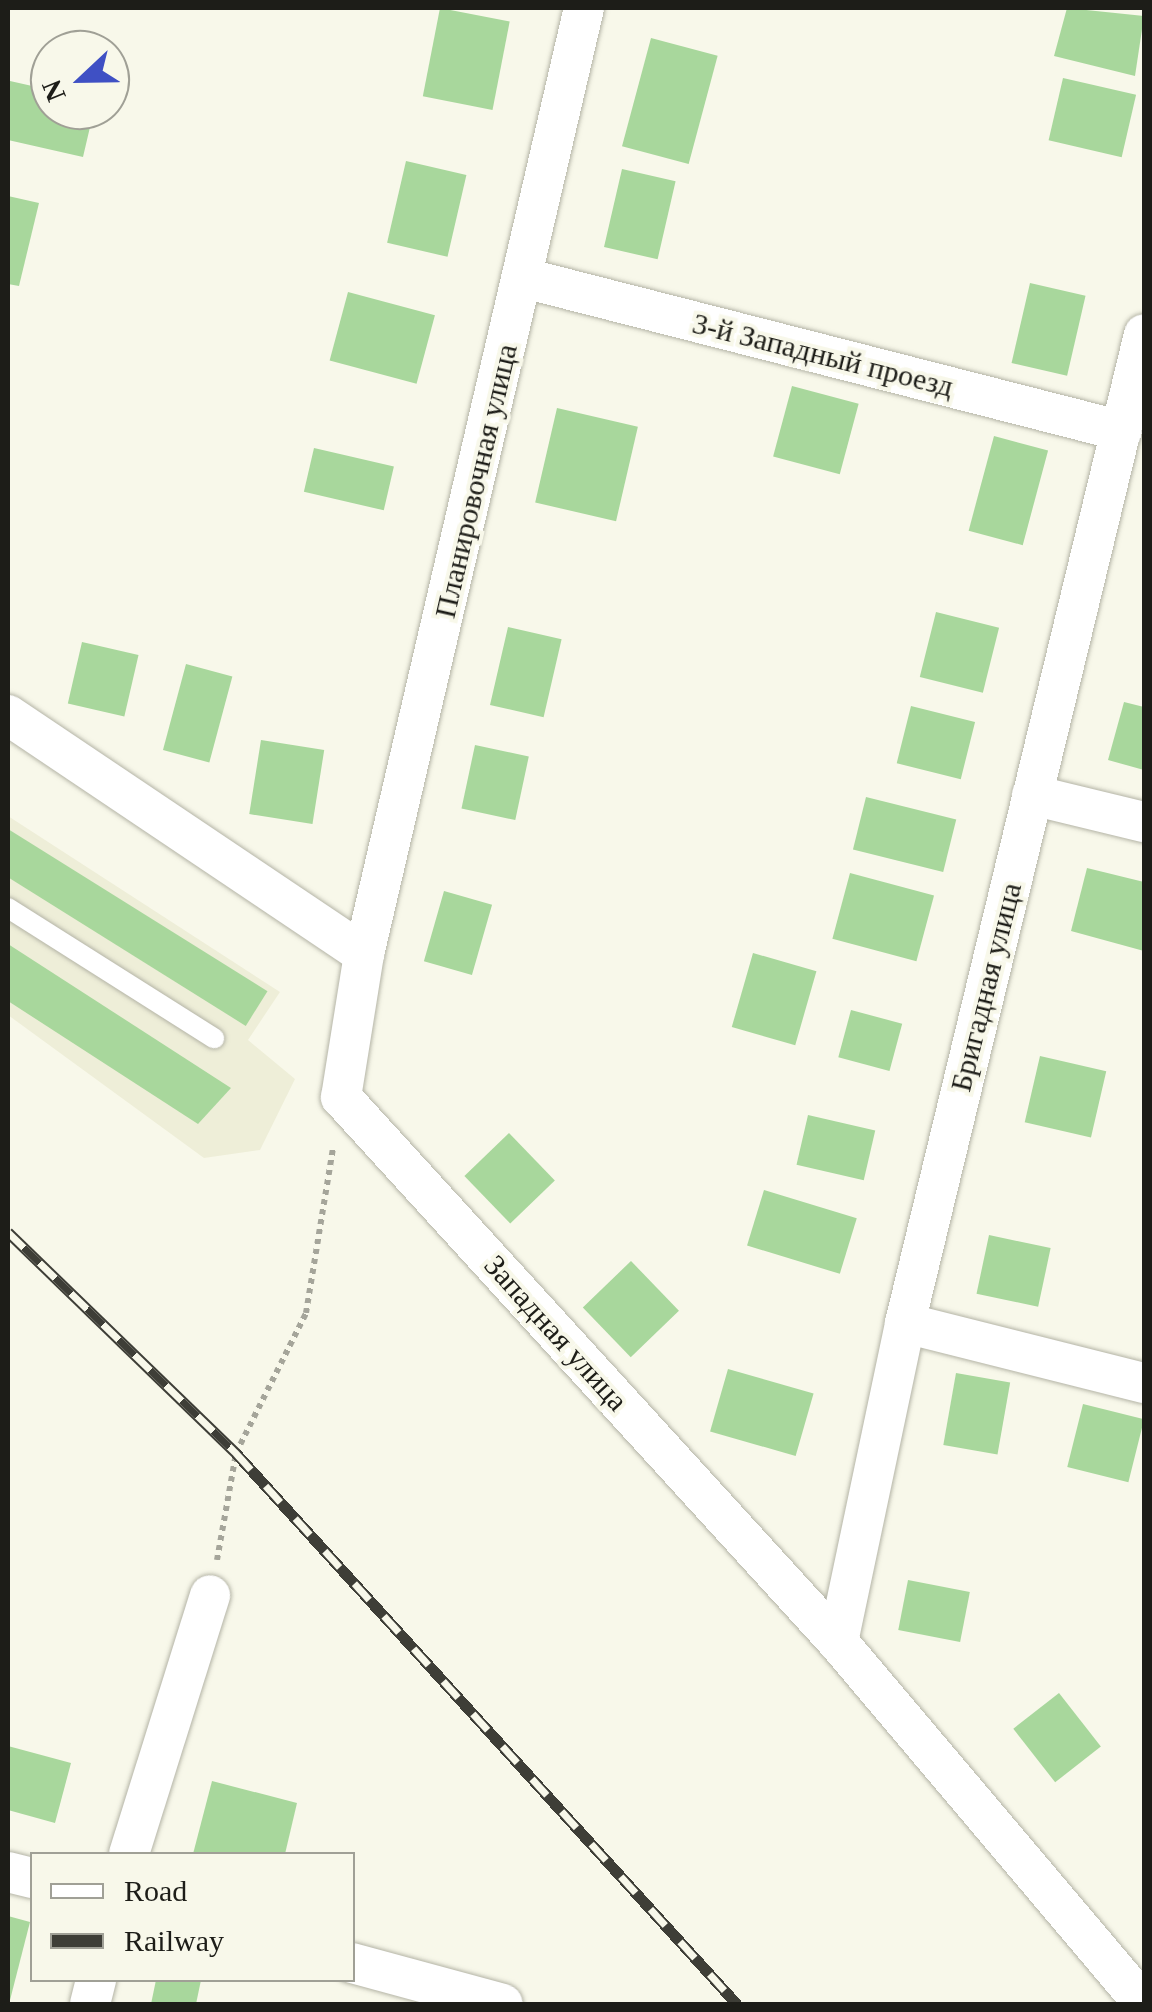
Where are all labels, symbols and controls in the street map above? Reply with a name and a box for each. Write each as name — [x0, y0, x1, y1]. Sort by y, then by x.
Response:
north arrow — [30, 30, 130, 130]
text: N — [35, 75, 72, 106]
street label: 3-й Западный проезд — [689, 305, 957, 405]
street label: Планировочная улица — [427, 341, 525, 621]
street label: Бригадная улица — [943, 879, 1029, 1095]
street label: Западная улица — [477, 1248, 635, 1418]
legend — [30, 1852, 355, 1982]
text: Road — [124, 1874, 187, 1907]
text: Railway — [124, 1924, 224, 1957]

